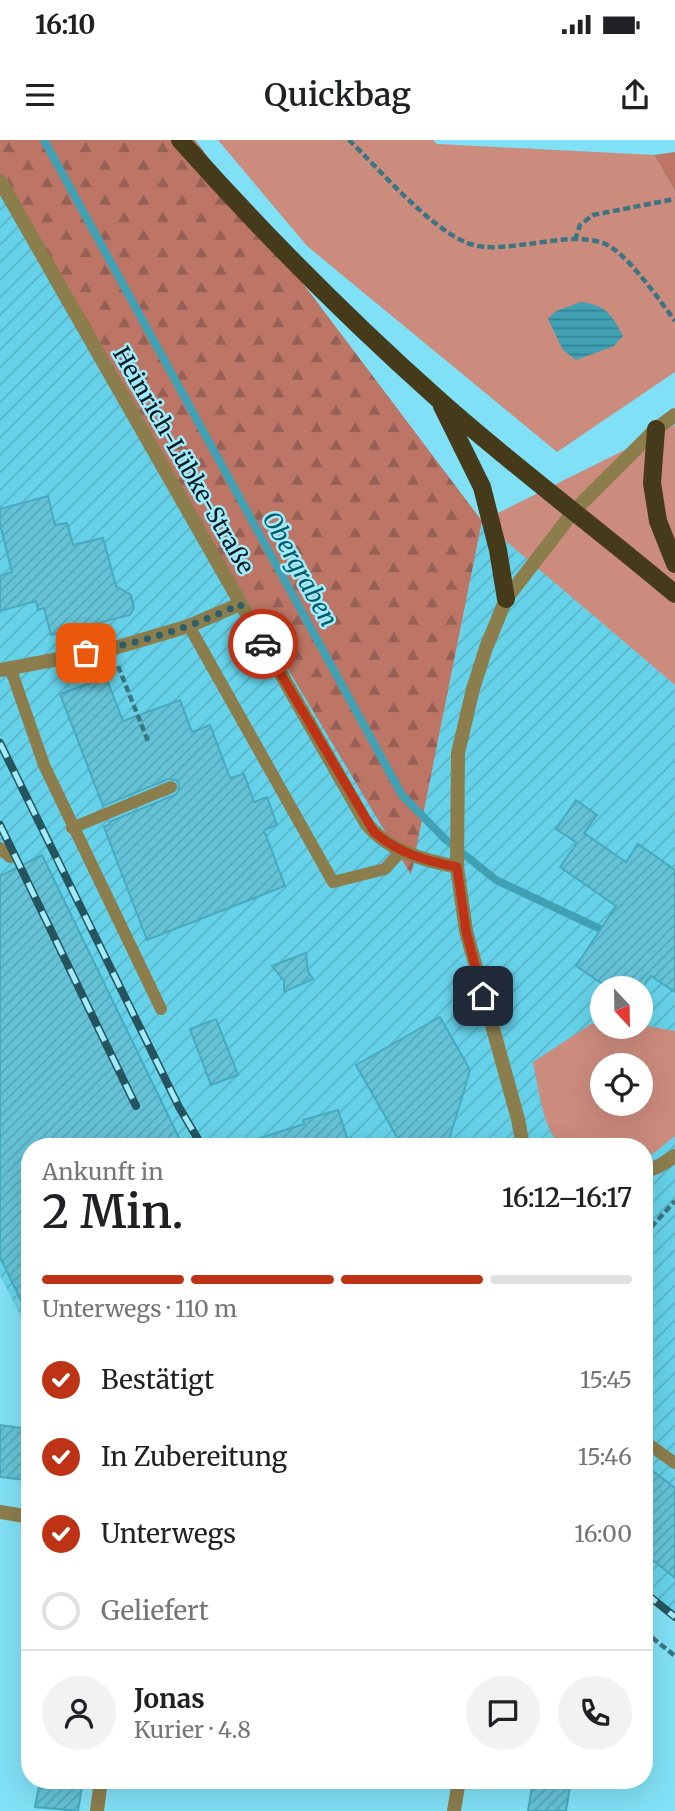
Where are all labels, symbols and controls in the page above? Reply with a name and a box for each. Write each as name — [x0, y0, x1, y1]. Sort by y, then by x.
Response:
text: 16:10 — [35, 8, 95, 41]
text: Quickbag — [264, 75, 411, 115]
icon: menu — [21, 76, 59, 114]
icon: share — [616, 76, 654, 114]
street label: Heinrich-Lübke-Straße — [107, 341, 261, 579]
water label: Obergraben — [256, 506, 344, 632]
courier — [228, 609, 298, 679]
pin — [56, 623, 116, 683]
icon: car — [244, 625, 282, 663]
icon: bag — [67, 634, 105, 672]
pin — [453, 966, 513, 1026]
north arrow — [590, 976, 653, 1040]
map controls — [590, 976, 653, 1116]
icon: home — [464, 977, 502, 1015]
button: locate — [590, 1053, 653, 1116]
text: Ankunft in — [42, 1157, 164, 1186]
text: 16:12–16:17 — [502, 1181, 632, 1214]
text: 2 Min. — [42, 1183, 183, 1241]
text: Unterwegs · 110 m — [42, 1294, 237, 1323]
icon: check — [42, 1361, 80, 1399]
text: Bestätigt — [101, 1363, 214, 1396]
text: 15:45 — [580, 1365, 632, 1394]
icon: check — [42, 1438, 80, 1476]
text: In Zubereitung — [101, 1440, 287, 1473]
text: 15:46 — [578, 1442, 632, 1471]
icon: check — [42, 1515, 80, 1553]
text: Unterwegs — [101, 1517, 236, 1550]
text: 16:00 — [574, 1519, 632, 1548]
text: Geliefert — [101, 1594, 209, 1627]
button: person — [42, 1676, 116, 1750]
button: chat — [466, 1676, 540, 1750]
button: phone — [558, 1676, 632, 1750]
text: Jonas — [134, 1682, 205, 1715]
text: Kurier · 4.8 — [134, 1715, 251, 1744]

